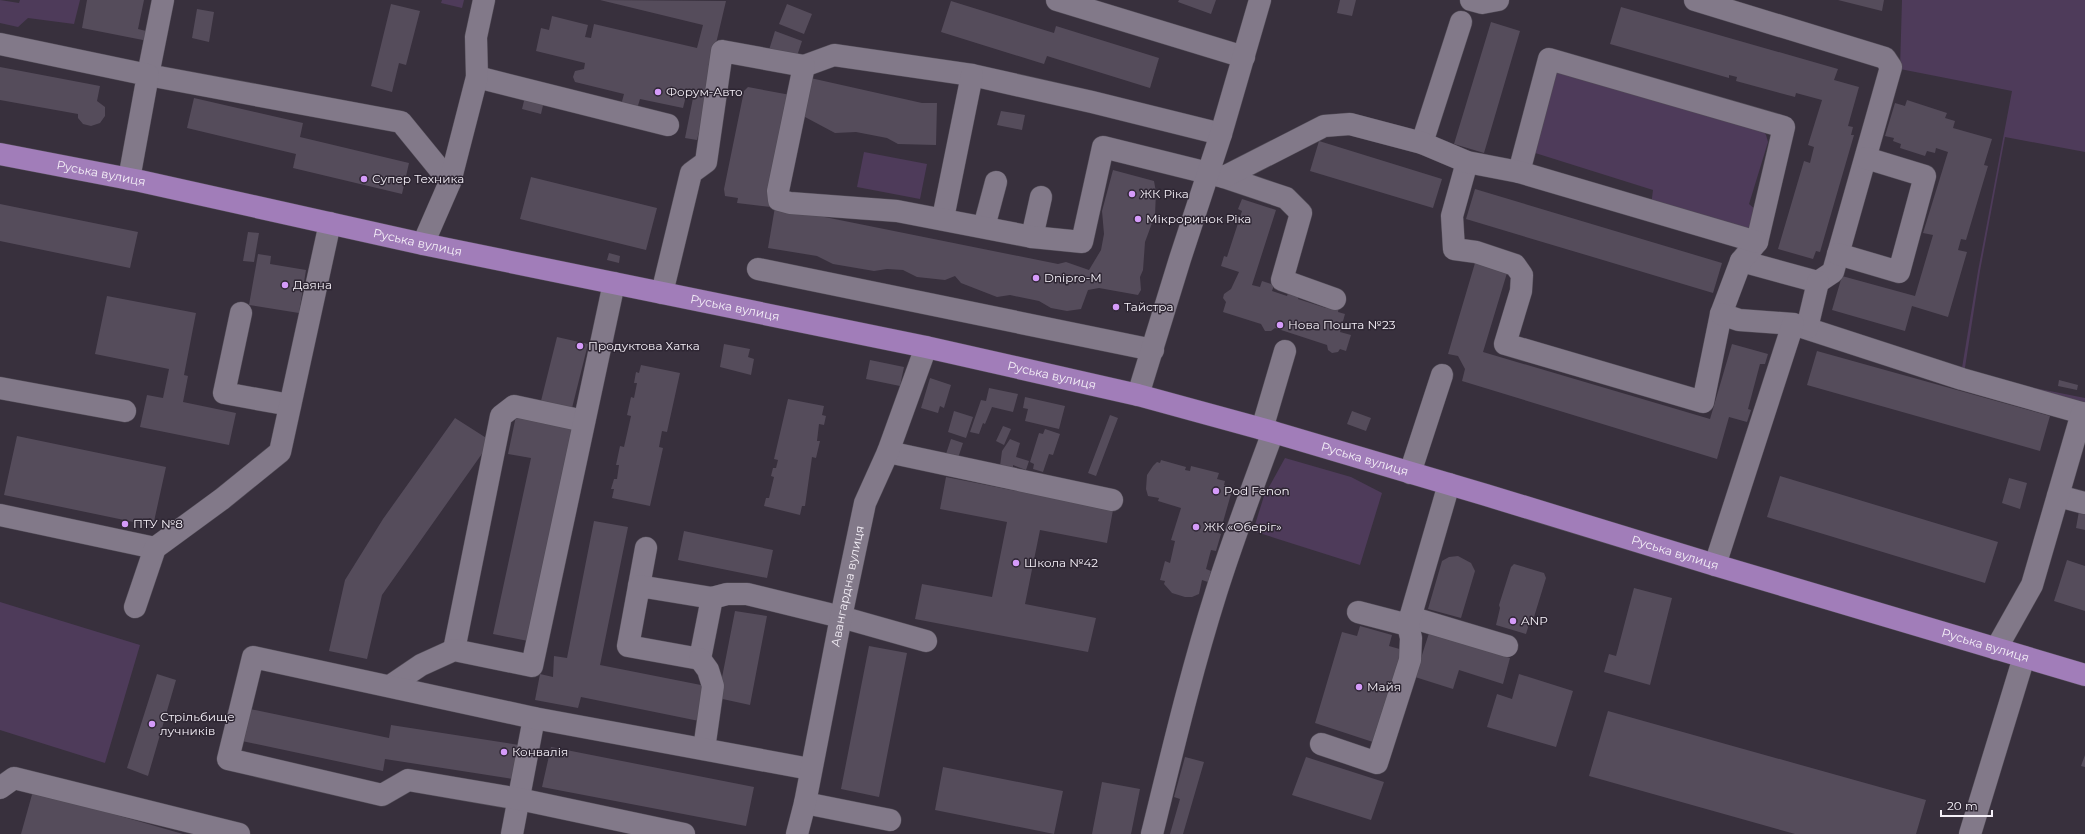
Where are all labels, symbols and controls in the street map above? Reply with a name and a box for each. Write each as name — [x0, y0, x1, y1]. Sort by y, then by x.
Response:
place label: Форум-Авто — [666, 84, 743, 99]
marker: Форум-Авто — [653, 87, 663, 97]
street label: Руська вулиця — [55, 157, 147, 189]
place label: Супер Техника — [372, 171, 464, 186]
marker: Супер Техника — [359, 174, 369, 184]
place label: ЖК Ріка — [1140, 186, 1189, 201]
marker: ЖК Ріка — [1127, 189, 1137, 199]
place label: Мікроринок Ріка — [1146, 211, 1251, 226]
marker: Мікроринок Ріка — [1133, 214, 1143, 224]
street label: Руська вулиця — [372, 225, 464, 259]
place label: Dnipro-M — [1044, 270, 1102, 285]
marker: Dnipro-M — [1031, 273, 1041, 283]
place label: Даяна — [293, 277, 332, 292]
marker: Даяна — [280, 280, 290, 290]
street label: Руська вулиця — [689, 291, 781, 324]
place label: Тайстра — [1124, 299, 1173, 314]
marker: Тайстра — [1111, 302, 1121, 312]
place label: Нова Пошта №23 — [1288, 317, 1396, 332]
marker: Нова Пошта №23 — [1275, 320, 1285, 330]
place label: Продуктова Хатка — [588, 338, 700, 353]
marker: Продуктова Хатка — [575, 341, 585, 351]
street label: Руська вулиця — [1006, 358, 1098, 392]
street label: Руська вулиця — [1319, 439, 1410, 479]
place label: Pod Fenon — [1224, 483, 1290, 498]
marker: Pod Fenon — [1211, 486, 1221, 496]
place label: ПТУ №8 — [133, 516, 183, 531]
marker: ПТУ №8 — [120, 519, 130, 529]
place label: ЖК «Оберіг» — [1204, 519, 1282, 534]
marker: ЖК «Оберіг» — [1191, 522, 1201, 532]
street label: Авангардна вулиця — [827, 524, 867, 648]
street label: Руська вулиця — [1630, 532, 1721, 573]
place label: Школа №42 — [1024, 555, 1098, 570]
marker: Школа №42 — [1011, 558, 1021, 568]
place label: ANP — [1521, 613, 1548, 628]
marker: ANP — [1508, 616, 1518, 626]
street label: Руська вулиця — [1940, 625, 2031, 665]
place label: Майя — [1367, 679, 1401, 694]
marker: Майя — [1354, 682, 1364, 692]
place label: Стрільбище лучників — [160, 709, 235, 738]
marker: Стрільбище лучників — [147, 719, 157, 729]
place label: Конвалія — [512, 744, 568, 759]
marker: Конвалія — [499, 747, 509, 757]
scale bar — [1941, 792, 1992, 818]
text: 20 m — [1947, 798, 1978, 813]

